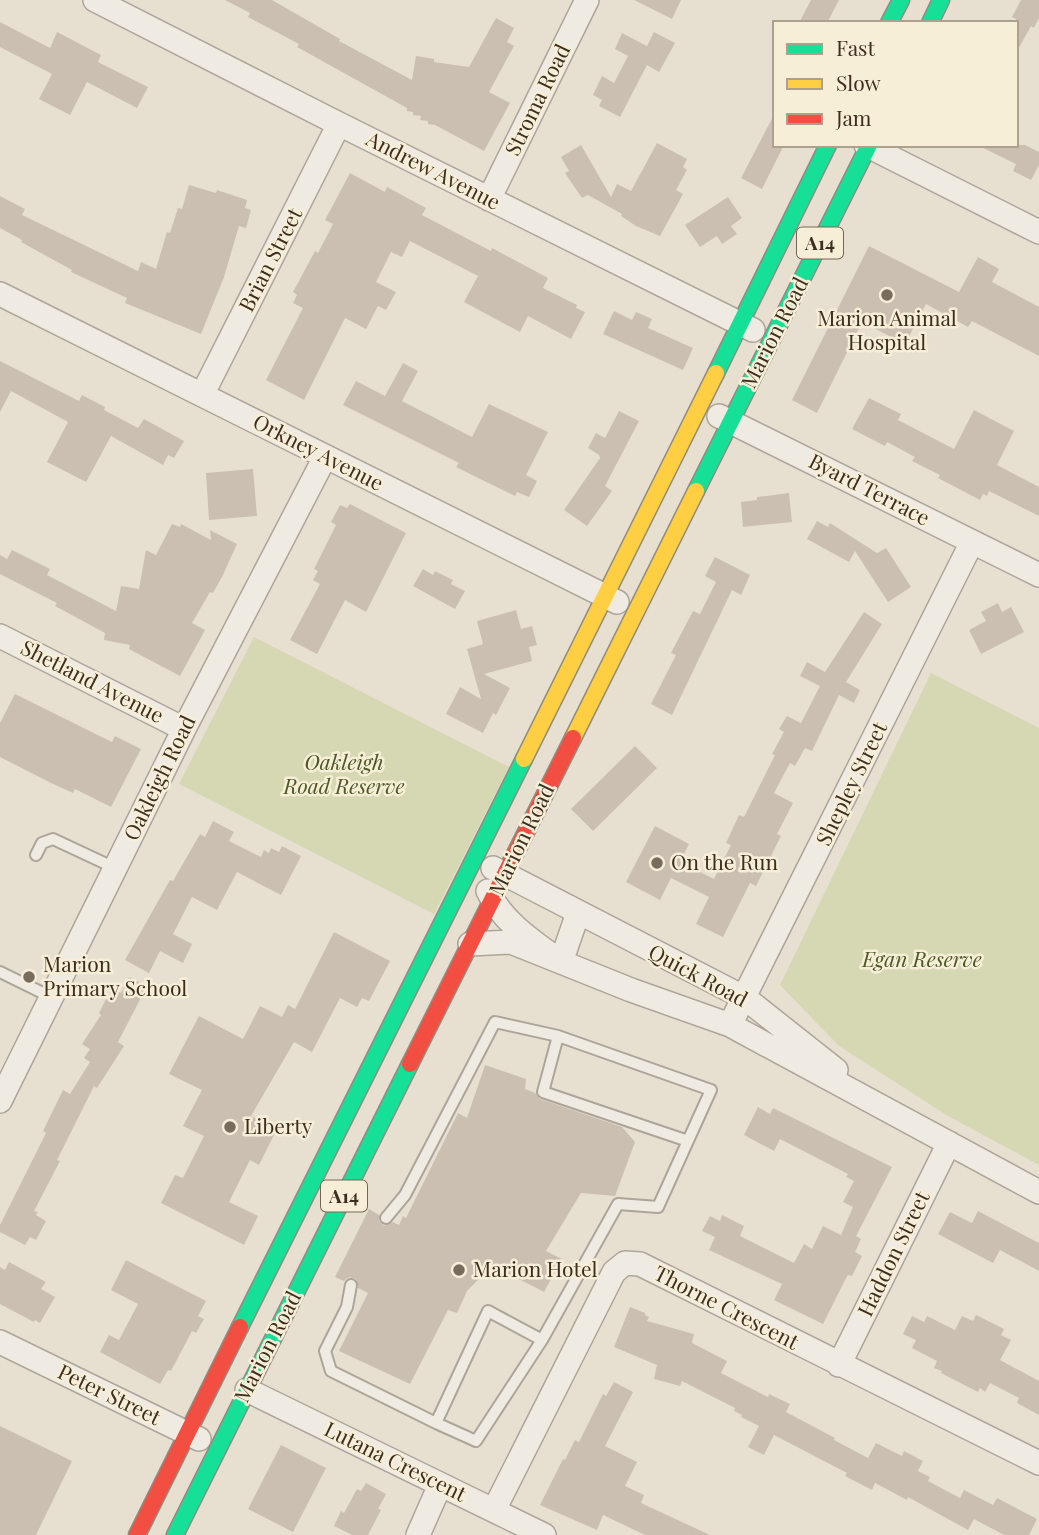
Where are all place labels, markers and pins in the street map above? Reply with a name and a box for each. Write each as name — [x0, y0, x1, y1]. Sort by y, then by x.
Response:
marker: Marion Animal Hospital — [879, 287, 895, 303]
place label: Marion Animal Hospital — [817, 303, 957, 355]
place label: On the Run — [671, 847, 778, 875]
marker: On the Run — [649, 855, 665, 871]
place label: Marion Primary School — [43, 949, 187, 1001]
marker: Marion Primary School — [21, 969, 37, 985]
place label: Liberty — [244, 1111, 313, 1139]
marker: Liberty — [222, 1119, 238, 1135]
place label: Marion Hotel — [473, 1254, 598, 1282]
marker: Marion Hotel — [451, 1262, 467, 1278]

